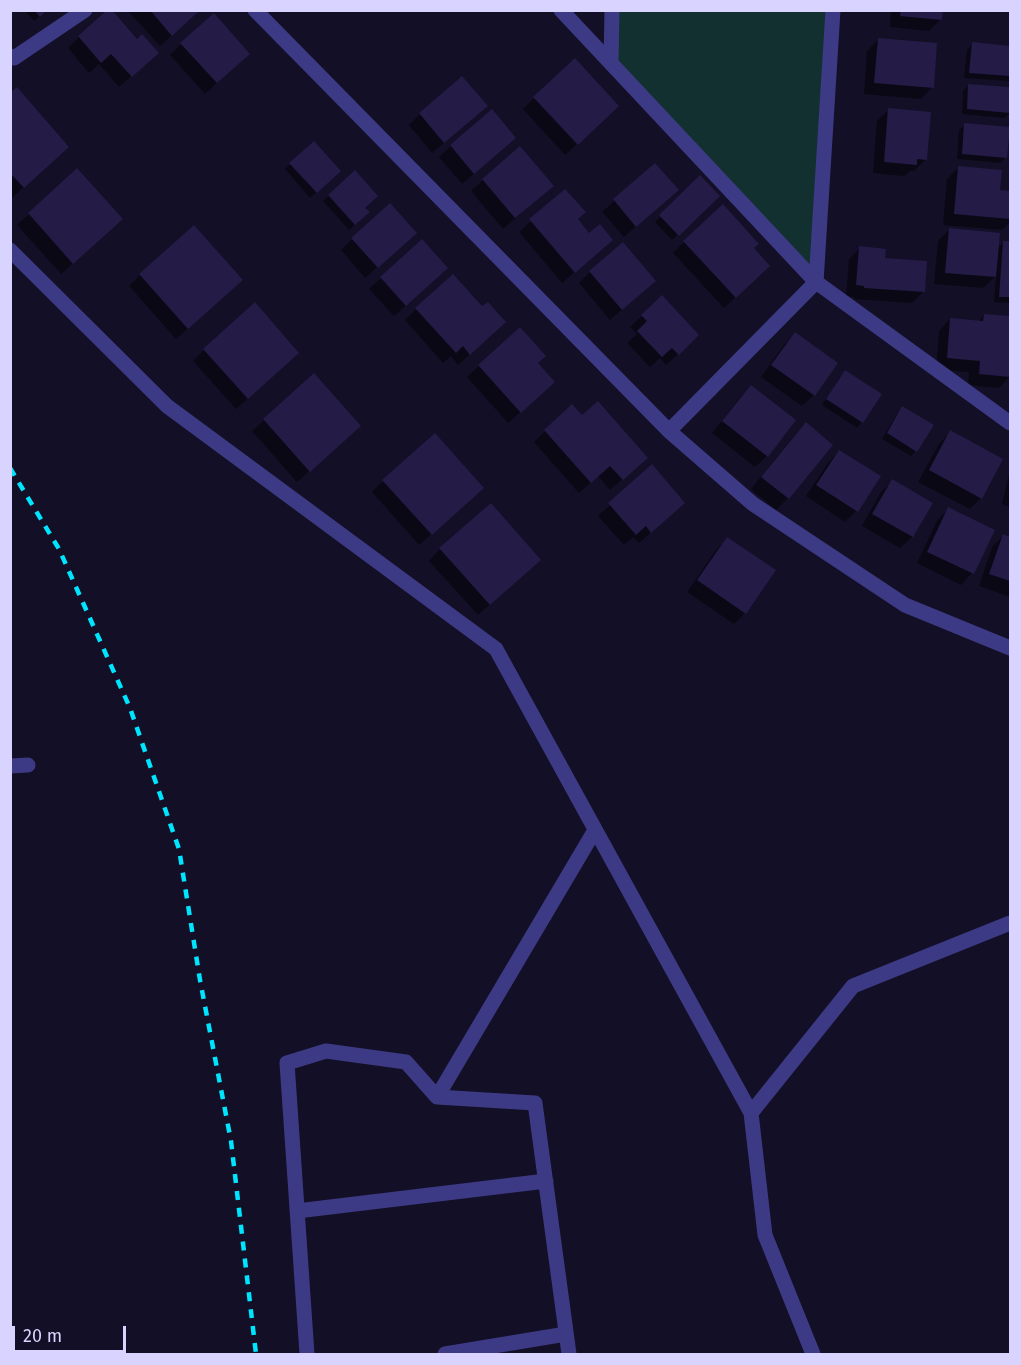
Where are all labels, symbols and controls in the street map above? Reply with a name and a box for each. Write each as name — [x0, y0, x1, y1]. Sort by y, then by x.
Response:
scale bar — [15, 1314, 129, 1352]
text: 20 m — [23, 1325, 62, 1347]

